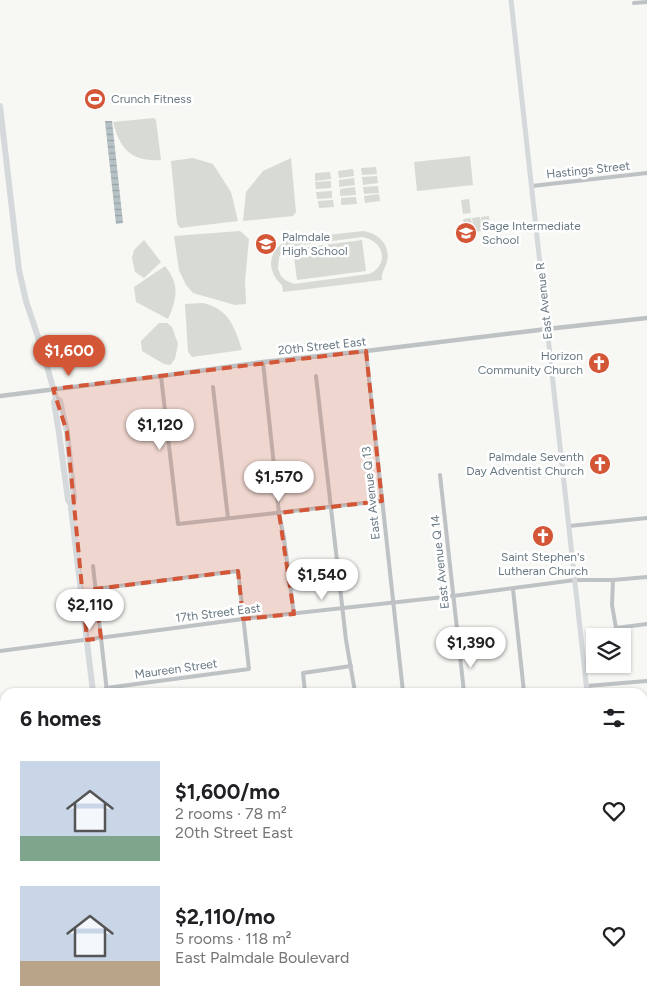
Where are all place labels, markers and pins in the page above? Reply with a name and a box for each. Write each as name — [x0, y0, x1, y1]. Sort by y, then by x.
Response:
sports icon: Crunch Fitness — [83, 87, 107, 111]
place label: Crunch Fitness — [111, 92, 192, 106]
place label: Sage Intermediate School — [482, 219, 581, 247]
school or university icon: Sage Intermediate School — [454, 221, 478, 245]
place label: Palmdale High School — [282, 230, 348, 258]
school or university icon: Palmdale High School — [254, 232, 278, 256]
pin: $1,600 — [28, 334, 110, 377]
place label: Horizon Community Church — [478, 349, 583, 377]
church icon: Horizon Community Church — [587, 351, 611, 375]
pin: $1,120 — [119, 408, 201, 451]
place label: Palmdale Seventh Day Adventist Church — [466, 450, 584, 478]
church icon: Palmdale Seventh Day Adventist Church — [588, 452, 612, 476]
pin: $1,570 — [238, 460, 320, 503]
church icon: Saint Stephen's Lutheran Church — [531, 524, 555, 548]
place label: Saint Stephen's Lutheran Church — [498, 550, 588, 578]
pin: $1,540 — [281, 558, 363, 601]
pin: $2,110 — [49, 588, 131, 631]
pin: $1,390 — [430, 626, 512, 669]

